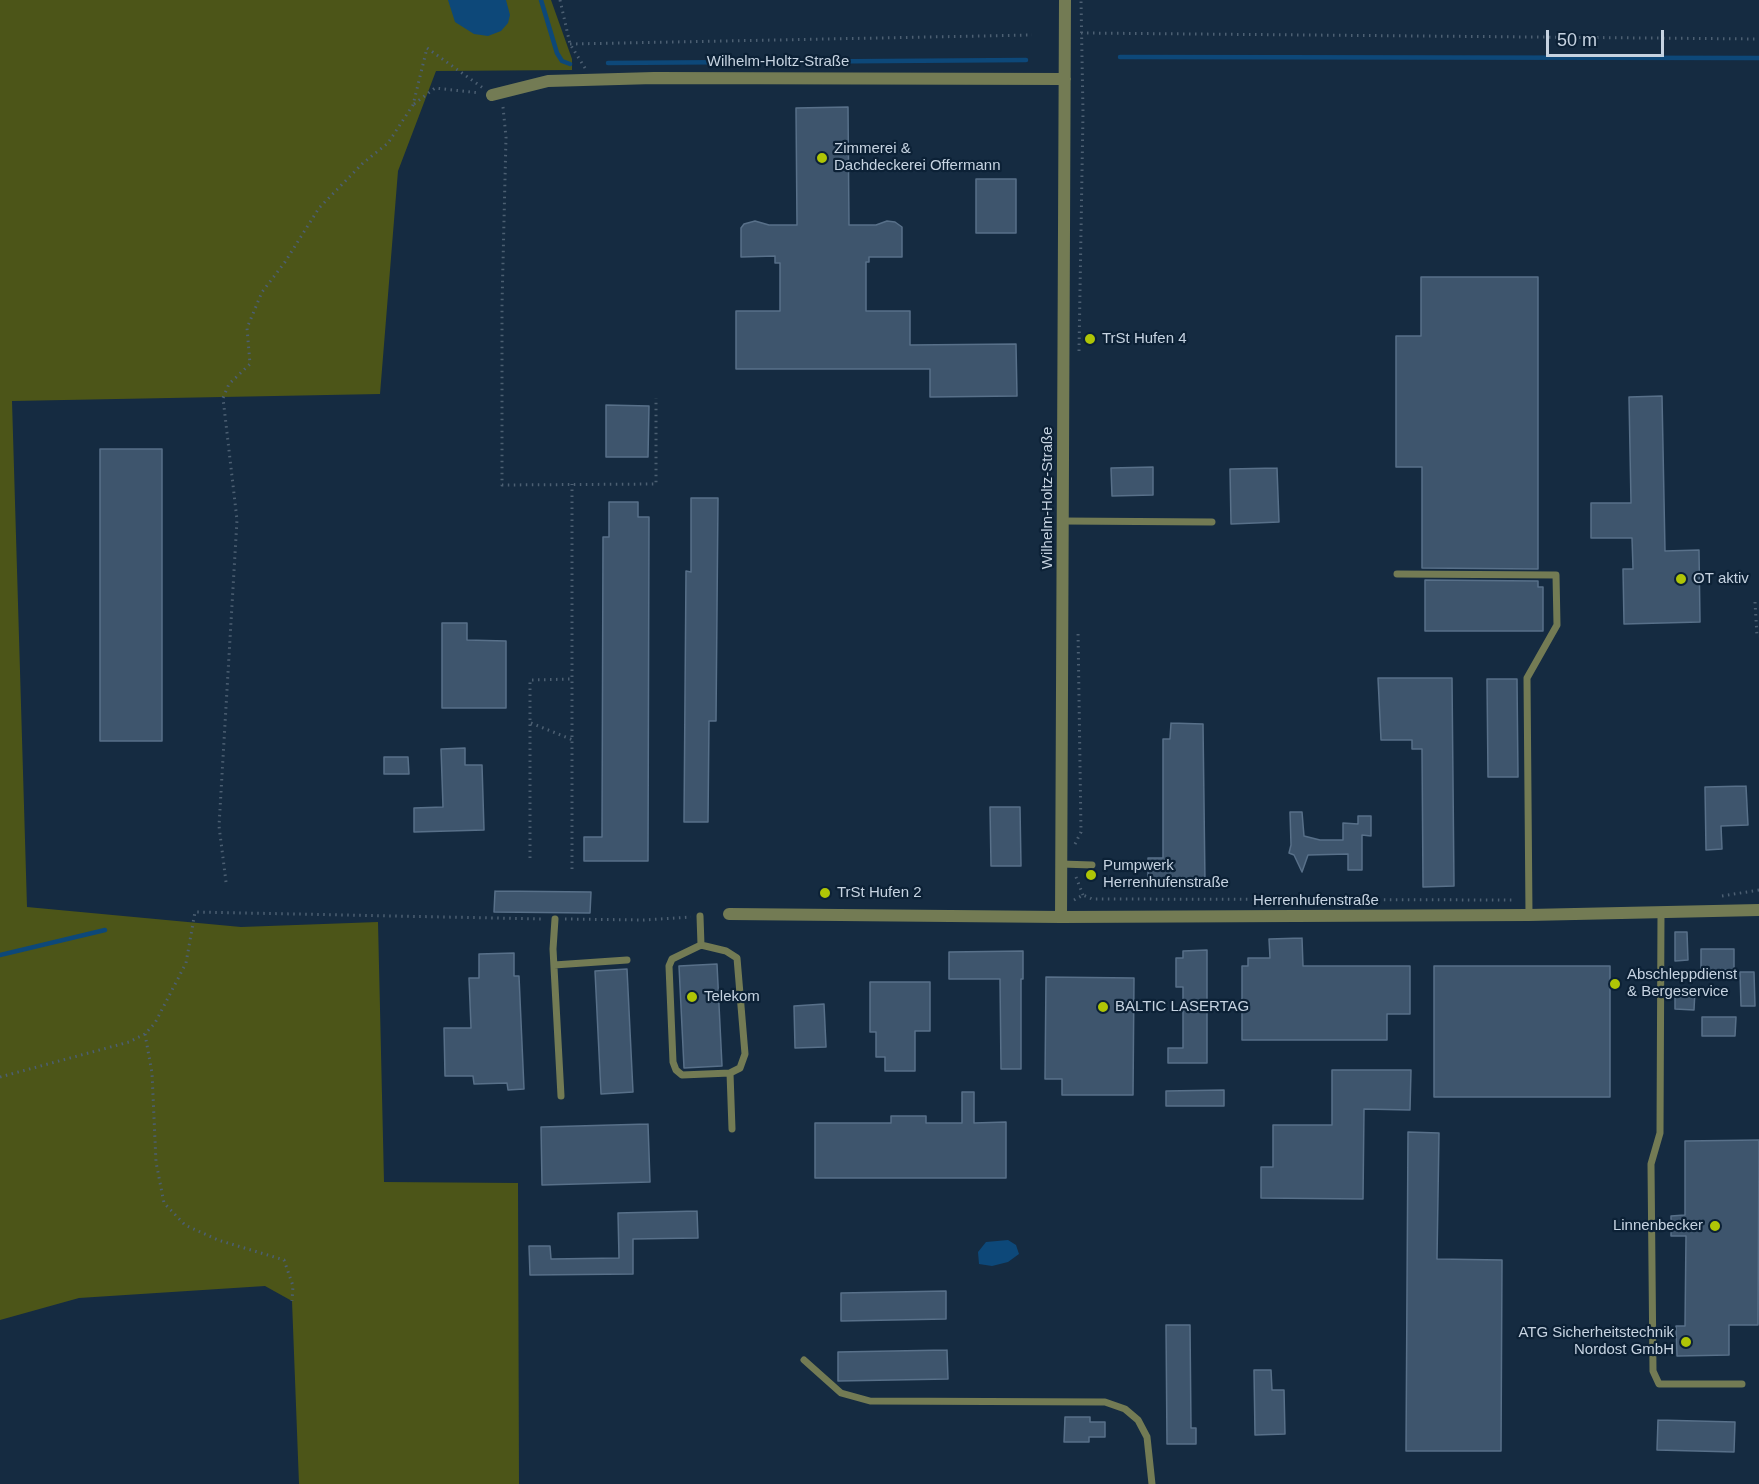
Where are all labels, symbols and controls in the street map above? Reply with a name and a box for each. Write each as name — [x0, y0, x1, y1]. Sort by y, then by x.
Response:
scale bar — [1549, 18, 1668, 56]
text: 50 m — [1557, 30, 1597, 50]
street label: Wilhelm-Holtz-Straße — [707, 53, 849, 71]
place label: Zimmerei & Dachdeckerei Offermann — [834, 140, 1000, 175]
marker: Zimmerei & Dachdeckerei Offermann — [815, 151, 829, 165]
place label: TrSt Hufen 4 — [1102, 330, 1186, 348]
marker: TrSt Hufen 4 — [1083, 332, 1097, 346]
street label: Wilhelm-Holtz-Straße — [1039, 427, 1057, 569]
place label: OT aktiv — [1693, 570, 1749, 588]
marker: OT aktiv — [1674, 572, 1688, 586]
place label: Pumpwerk Herrenhufenstraße — [1103, 857, 1229, 892]
marker: Pumpwerk Herrenhufenstraße — [1084, 868, 1098, 882]
place label: TrSt Hufen 2 — [837, 884, 921, 902]
marker: TrSt Hufen 2 — [818, 886, 832, 900]
street label: Herrenhufenstraße — [1253, 892, 1379, 910]
place label: Abschleppdienst & Bergeservice — [1627, 966, 1737, 1001]
marker: Abschleppdienst & Bergeservice — [1608, 977, 1622, 991]
place label: Telekom — [704, 988, 760, 1006]
marker: Telekom — [685, 990, 699, 1004]
place label: BALTIC LASERTAG — [1115, 998, 1249, 1016]
marker: BALTIC LASERTAG — [1096, 1000, 1110, 1014]
place label: Linnenbecker — [1613, 1217, 1703, 1235]
marker: Linnenbecker — [1708, 1219, 1722, 1233]
place label: ATG Sicherheitstechnik Nordost GmbH — [1518, 1324, 1674, 1359]
marker: ATG Sicherheitstechnik Nordost GmbH — [1679, 1335, 1693, 1349]

